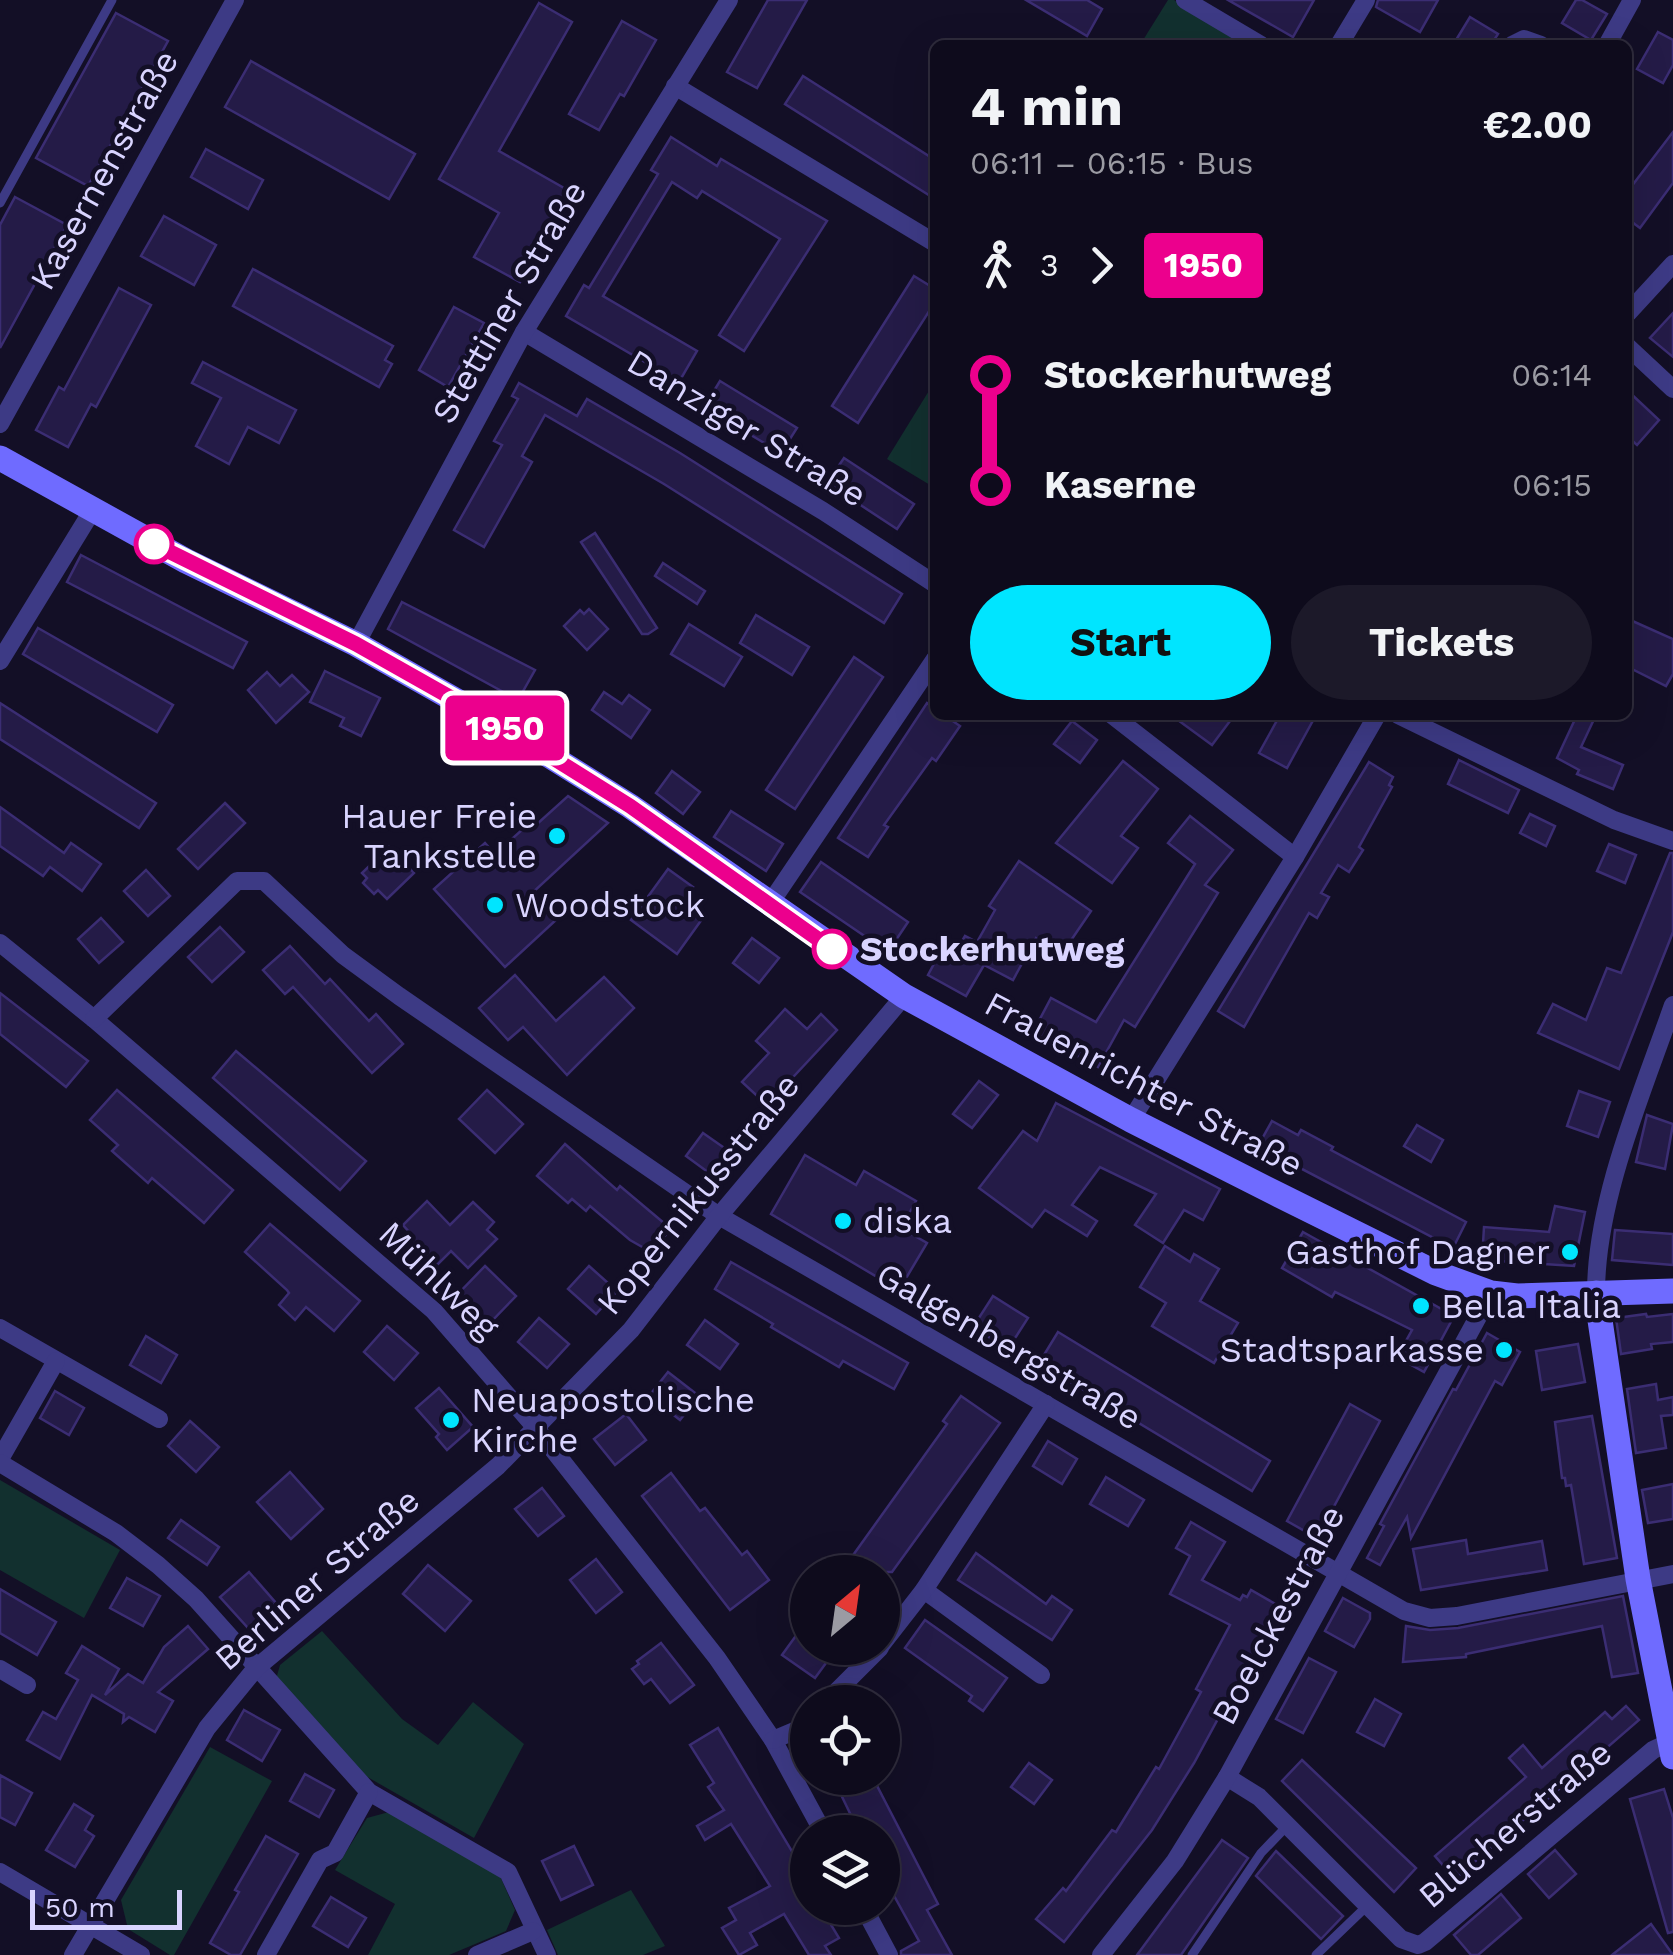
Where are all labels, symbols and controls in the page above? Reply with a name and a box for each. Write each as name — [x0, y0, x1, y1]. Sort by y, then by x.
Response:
street label: Kasernenstraße — [21, 43, 187, 297]
text: 4 min — [970, 74, 1123, 138]
text: €2.00 — [1483, 103, 1592, 147]
text: 06:11 – 06:15 · Bus — [970, 144, 1253, 182]
street label: Stettiner Straße — [423, 173, 595, 431]
icon: walk — [970, 238, 1025, 293]
icon: forward — [1074, 238, 1129, 293]
text: 1950 — [1164, 244, 1243, 286]
text: 3 — [1040, 246, 1059, 284]
street label: Danziger Straße — [620, 340, 874, 516]
text: Stockerhutweg — [1044, 353, 1331, 397]
text: 06:14 — [1511, 356, 1592, 394]
text: Kaserne — [1044, 463, 1196, 507]
text: 06:15 — [1512, 466, 1592, 504]
unlabelled marker — [135, 525, 173, 563]
button: Start — [970, 585, 1271, 700]
button: Tickets — [1291, 585, 1592, 700]
line badge: 1950 — [435, 696, 575, 760]
text: 1950 — [465, 707, 545, 749]
place label: Hauer Freie Tankstelle — [341, 795, 537, 877]
marker: Hauer Freie Tankstelle — [546, 825, 568, 847]
place label: Woodstock — [515, 884, 705, 926]
marker: Woodstock — [484, 894, 506, 916]
place label: Stockerhutweg — [860, 928, 1125, 970]
marker: Stockerhutweg — [813, 930, 851, 968]
street label: Frauenrichter Straße — [978, 982, 1310, 1186]
street label: Kopernikusstraße — [588, 1065, 808, 1323]
place label: diska — [863, 1200, 952, 1242]
marker: diska — [832, 1210, 854, 1232]
street label: Mühlweg — [370, 1213, 508, 1348]
place label: Gasthof Dagner — [1285, 1231, 1550, 1273]
marker: Gasthof Dagner — [1559, 1241, 1581, 1263]
street label: Galgenbergstraße — [869, 1253, 1149, 1439]
place label: Bella Italia — [1441, 1285, 1621, 1327]
marker: Bella Italia — [1410, 1295, 1432, 1317]
place label: Stadtsparkasse — [1220, 1329, 1484, 1371]
marker: Stadtsparkasse — [1493, 1339, 1515, 1361]
place label: Neuapostolische Kirche — [471, 1379, 755, 1461]
marker: Neuapostolische Kirche — [440, 1409, 462, 1431]
street label: Berliner Straße — [206, 1479, 428, 1679]
street label: Boelckestraße — [1203, 1498, 1353, 1732]
north arrow — [790, 1555, 900, 1665]
map controls — [790, 1555, 900, 1925]
button: locate — [790, 1685, 900, 1795]
street label: Blücherstraße — [1410, 1731, 1620, 1917]
button: layers — [790, 1815, 900, 1925]
scale bar — [30, 1885, 182, 1930]
text: 50 m — [45, 1891, 115, 1924]

